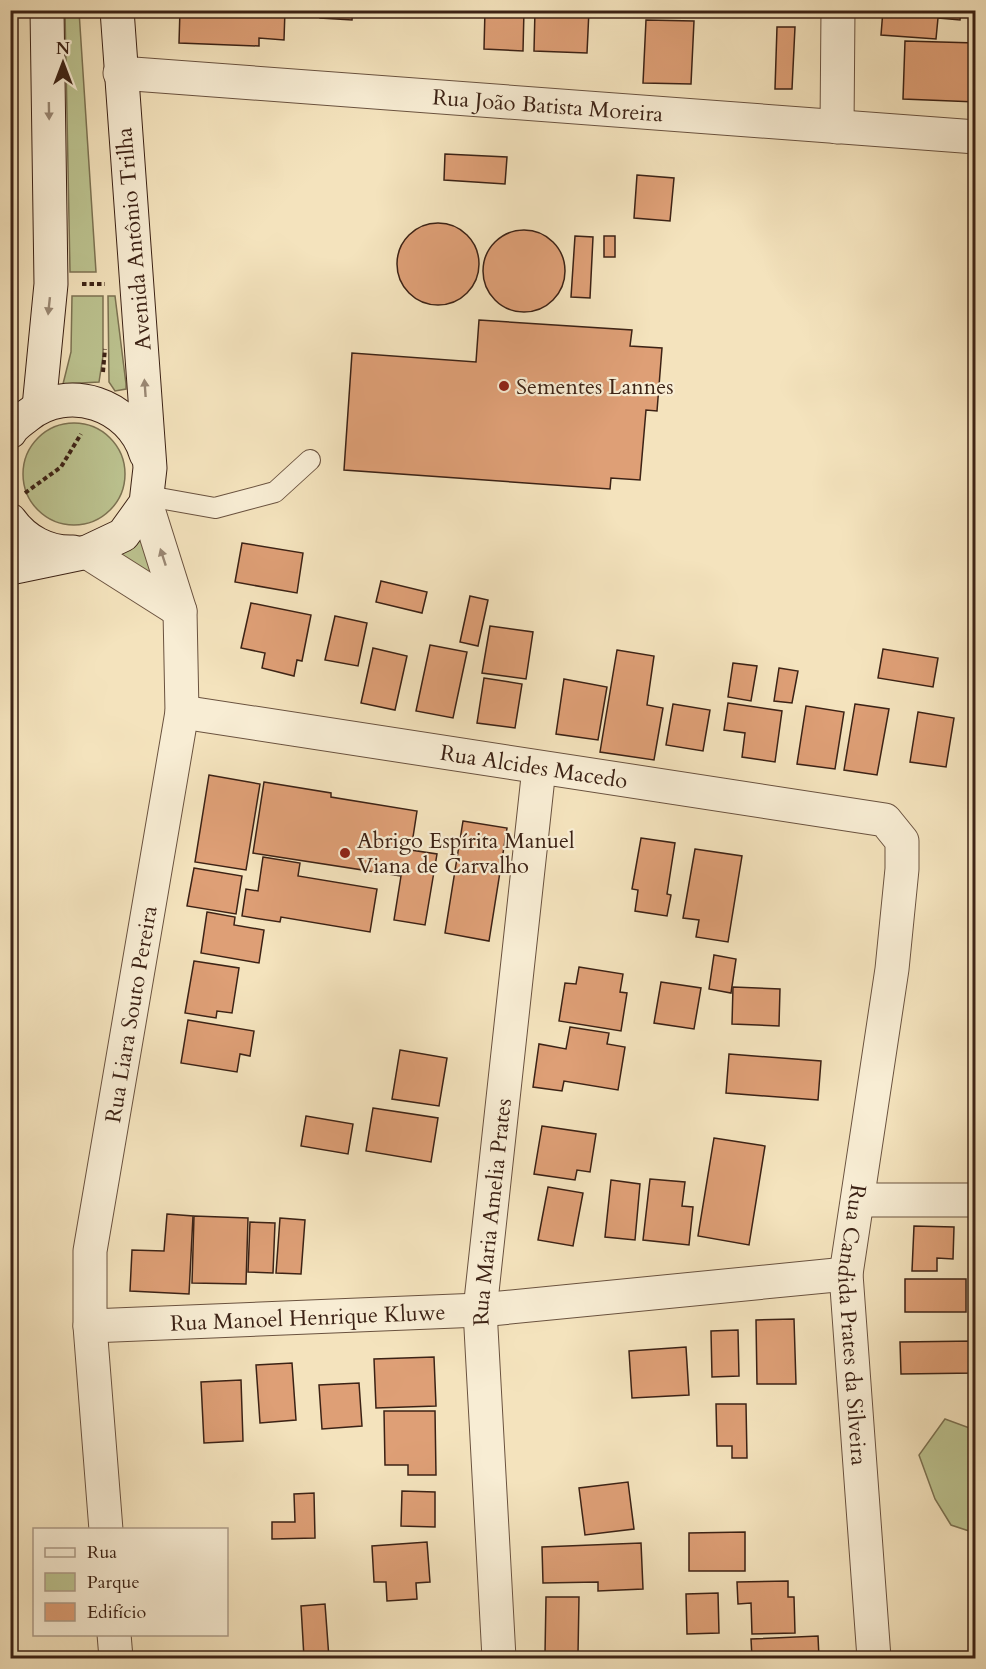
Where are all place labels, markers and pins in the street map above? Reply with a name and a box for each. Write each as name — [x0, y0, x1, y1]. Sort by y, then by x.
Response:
place label: Sementes Lannes — [516, 372, 674, 402]
marker: Sementes Lannes — [497, 379, 511, 393]
place label: Abrigo Espírita Manuel Viana de Carvalho — [357, 826, 575, 881]
marker: Abrigo Espírita Manuel Viana de Carvalho — [338, 846, 352, 860]

